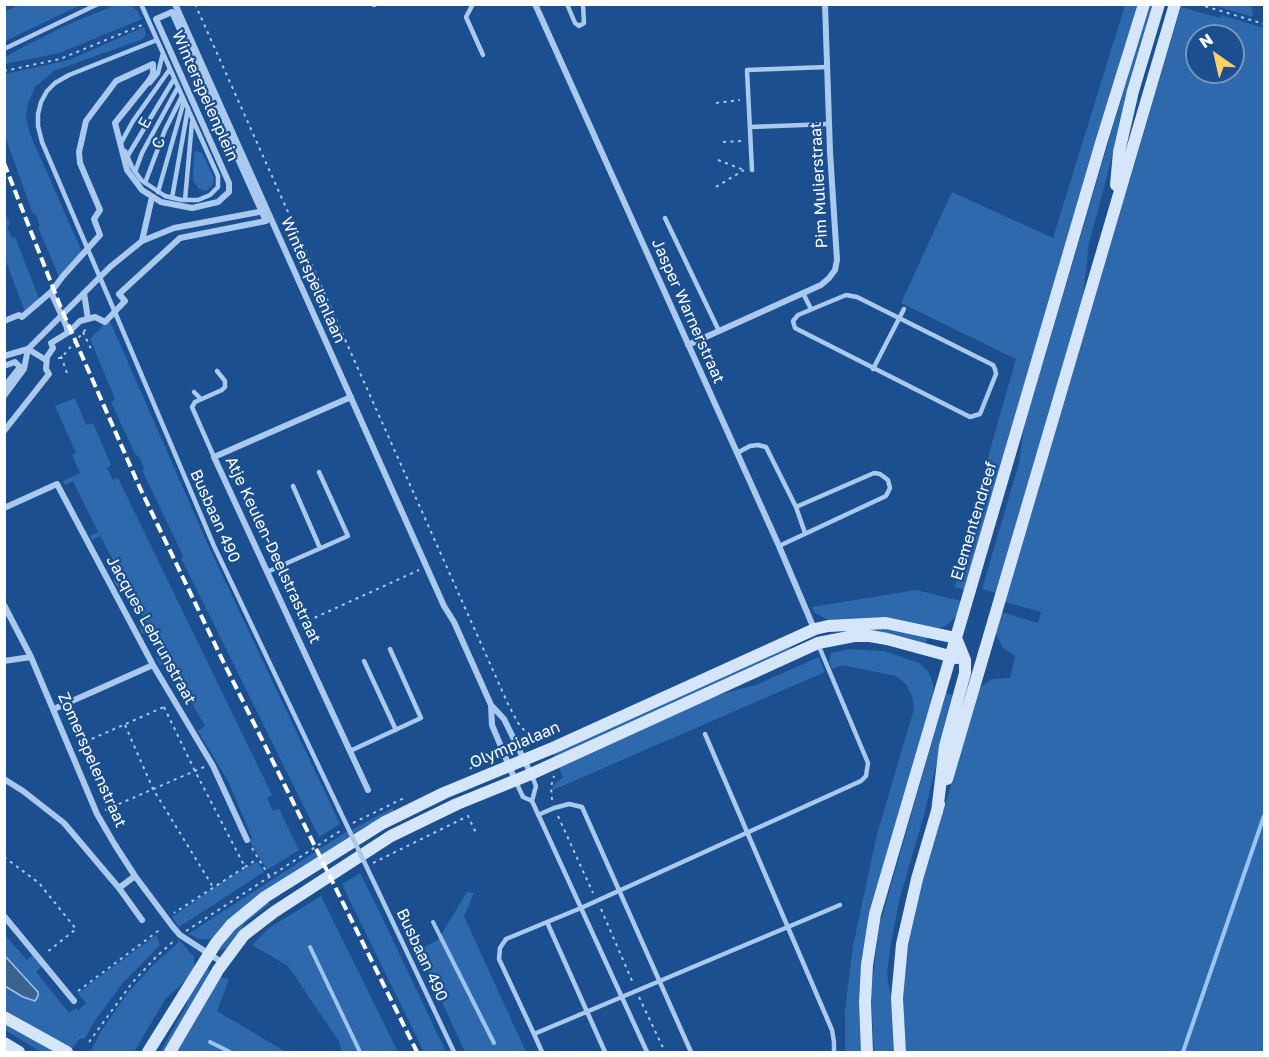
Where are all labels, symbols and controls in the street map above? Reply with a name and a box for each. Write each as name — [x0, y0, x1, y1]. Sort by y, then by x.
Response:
north arrow — [1185, 24, 1245, 84]
street label: Winterspelenplein — [168, 28, 242, 164]
text: N — [1195, 29, 1217, 52]
street label: E — [134, 114, 156, 132]
street label: Pim Mulierstraat — [806, 121, 832, 249]
street label: C — [148, 135, 170, 151]
street label: Winterspelenlaan — [277, 214, 349, 346]
street label: Jasper Warnerstraat — [647, 236, 729, 386]
street label: Atje Keulen-Deelstrastraat — [221, 453, 325, 647]
street label: Elementendreef — [947, 459, 1001, 583]
street label: Busbaan 490 — [186, 466, 244, 566]
street label: Jacques Lebrunstraat — [102, 552, 200, 708]
street label: Zomerspelenstraat — [54, 690, 130, 830]
street label: Olympialaan — [467, 717, 563, 773]
street label: Busbaan 490 — [392, 906, 452, 1004]

